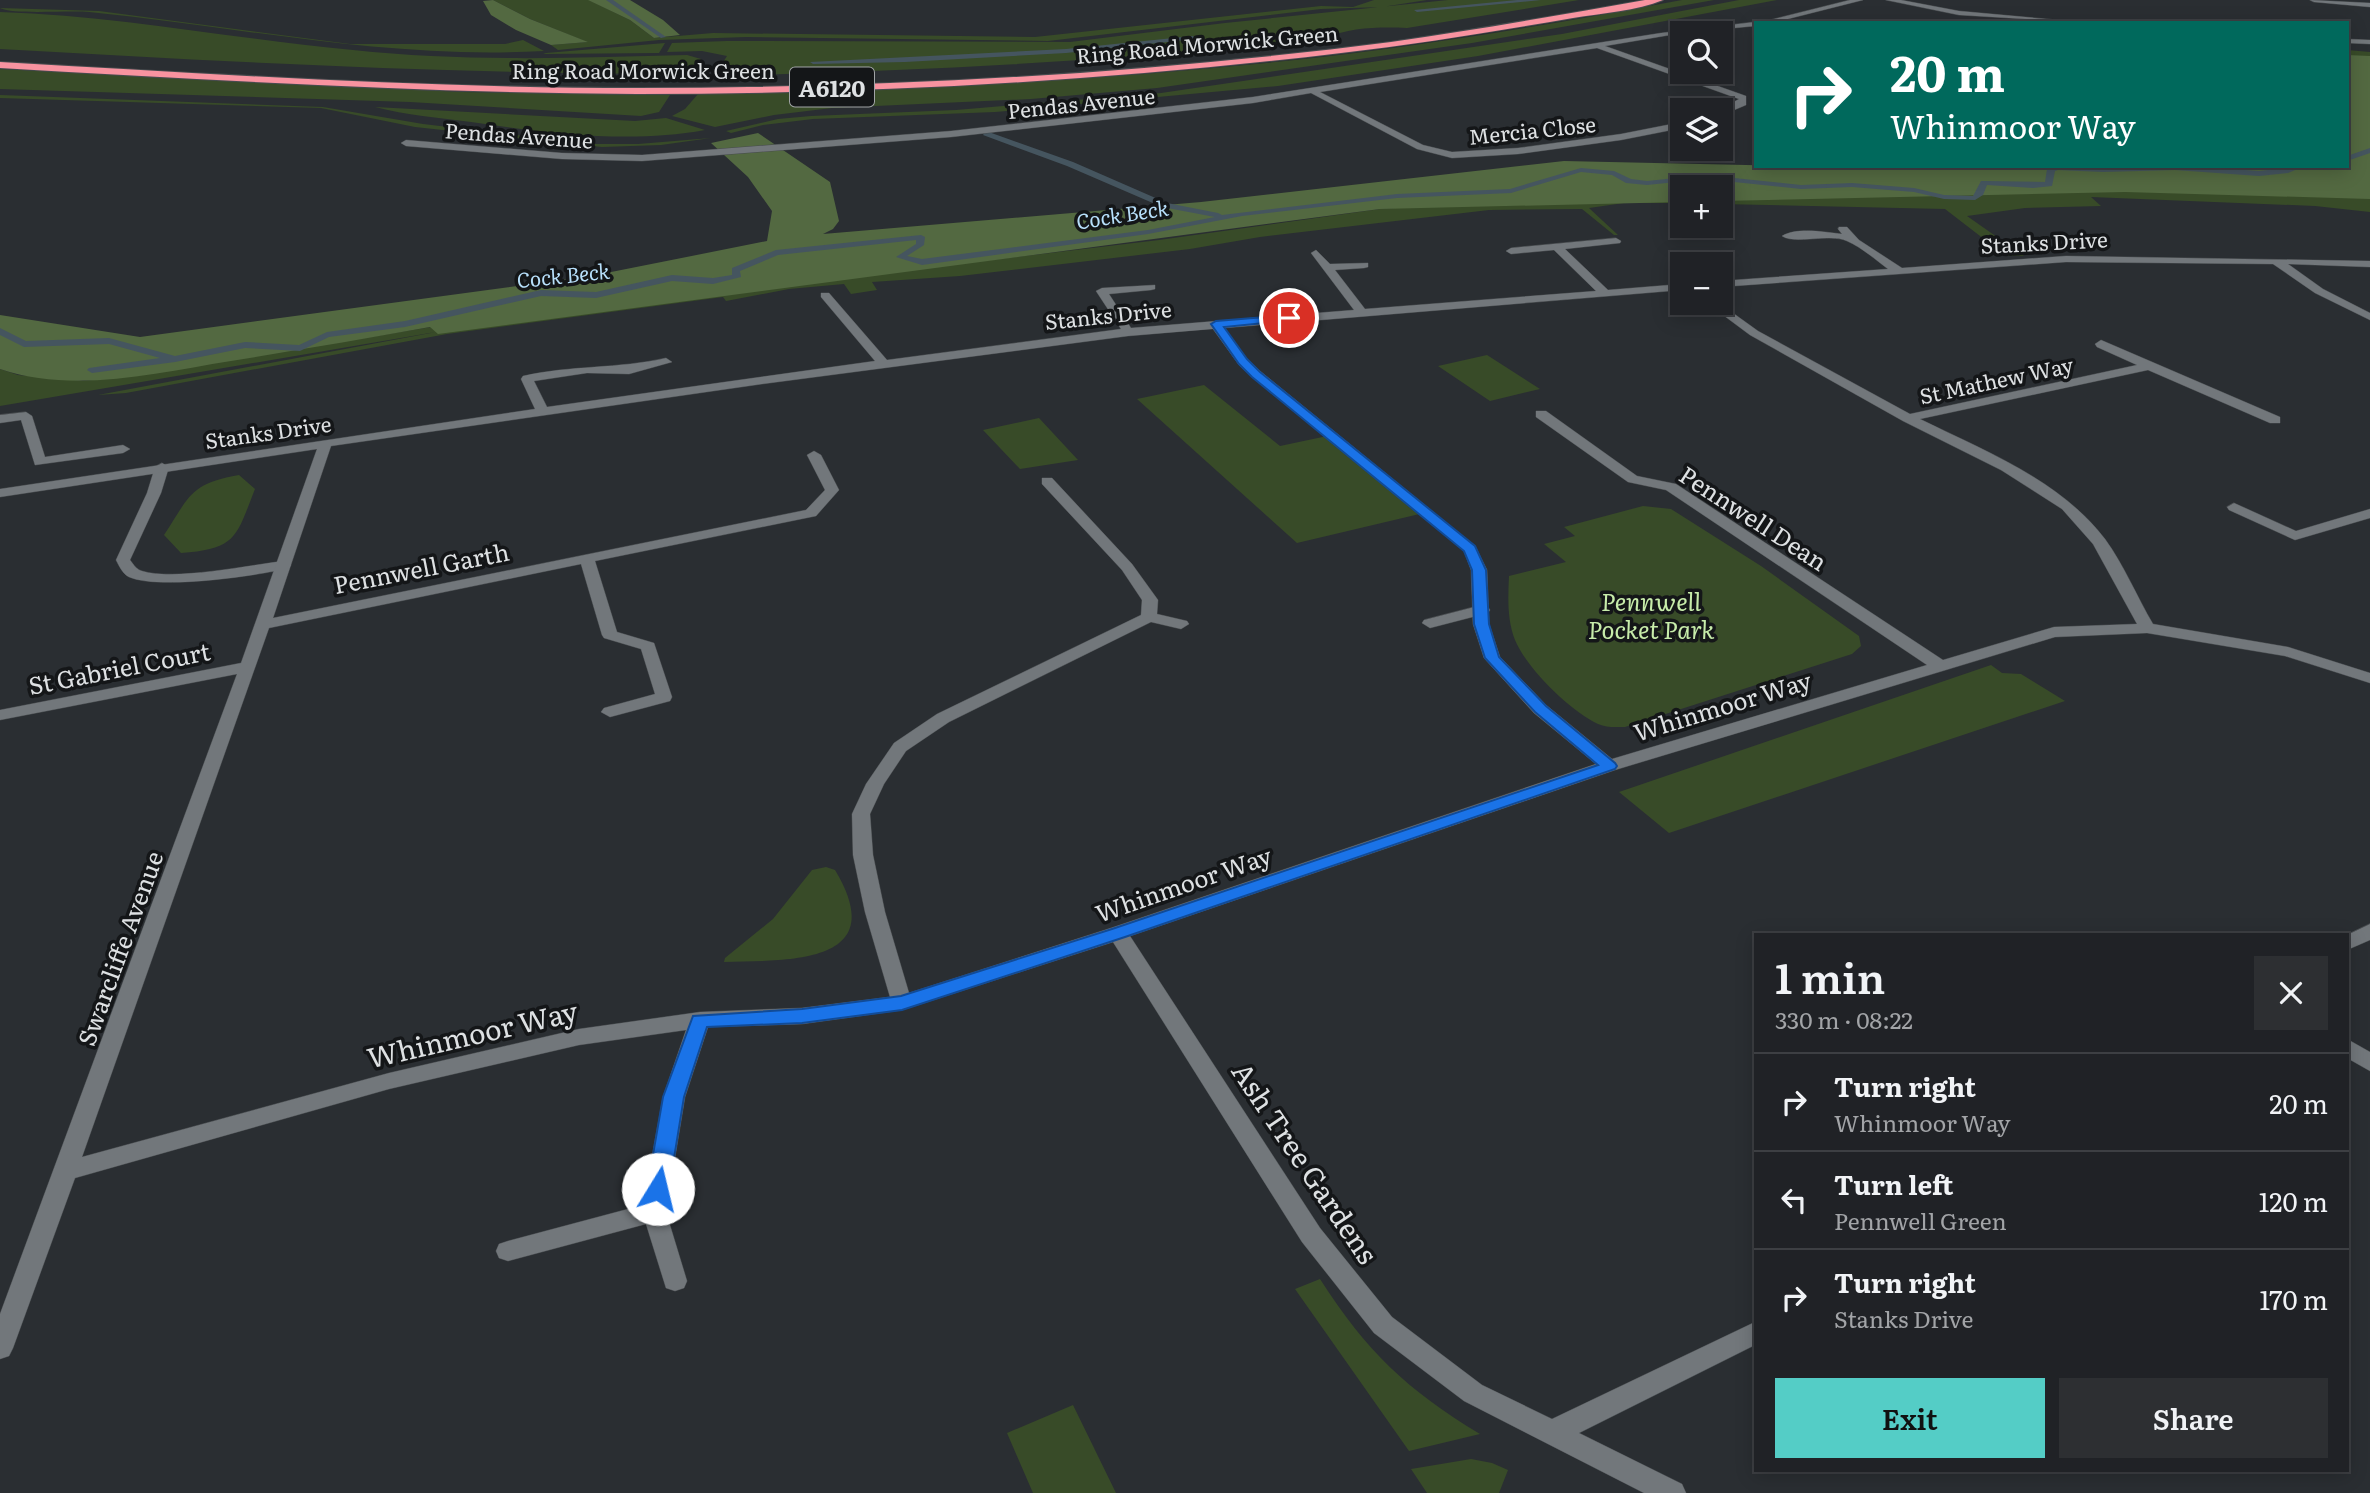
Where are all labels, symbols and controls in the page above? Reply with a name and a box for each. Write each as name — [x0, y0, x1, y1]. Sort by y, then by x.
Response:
street label: Ring Road Morwick Green — [1075, 16, 1340, 70]
map controls — [1670, 21, 1733, 315]
button: search — [1670, 21, 1733, 84]
text: 20 m — [1890, 34, 2005, 107]
icon: right — [1775, 49, 1866, 140]
street label: Ring Road Morwick Green — [511, 54, 775, 85]
road number: A6120 — [790, 68, 874, 106]
street label: Pendas Avenue — [1006, 79, 1157, 125]
button: layers — [1670, 98, 1733, 161]
text: Whinmoor Way — [1890, 101, 2136, 149]
street label: Mercia Close — [1467, 107, 1597, 151]
street label: Pendas Avenue — [444, 113, 594, 155]
button: + — [1670, 175, 1733, 238]
water label: Cock Beck — [1074, 190, 1171, 236]
street label: Stanks Drive — [1980, 222, 2108, 260]
button: − — [1670, 252, 1733, 315]
water label: Cock Beck — [515, 254, 611, 294]
pin — [1259, 288, 1319, 348]
street label: Stanks Drive — [1043, 292, 1173, 336]
icon: arrive — [1270, 299, 1308, 337]
street label: St Mathew Way — [1916, 347, 2077, 410]
street label: Stanks Drive — [203, 407, 333, 455]
street label: Pennwell Dean — [1673, 456, 1835, 578]
street label: Pennwell Garth — [330, 533, 512, 601]
park label: Pennwell Pocket Park — [1588, 583, 1715, 646]
street label: St Gabriel Court — [25, 632, 213, 702]
street label: Whinmoor Way — [1629, 661, 1815, 749]
street label: Whinmoor Way — [1090, 836, 1276, 930]
street label: Swarcliffe Avenue — [68, 846, 170, 1050]
text: 1 min — [1775, 945, 1885, 1007]
button: close — [2254, 956, 2328, 1030]
street label: Whinmoor Way — [363, 988, 582, 1078]
text: 330 m · 08:22 — [1775, 1002, 1913, 1036]
street label: Ash Tree Gardens — [1223, 1053, 1389, 1271]
text: Turn right — [1834, 1066, 1976, 1105]
icon: right — [1775, 1083, 1813, 1121]
text: 20 m — [2269, 1083, 2328, 1122]
text: Whinmoor Way — [1834, 1105, 2011, 1139]
position arrow — [621, 1152, 695, 1226]
text: Turn left — [1834, 1164, 1953, 1203]
icon: left — [1775, 1181, 1813, 1219]
text: 120 m — [2259, 1181, 2328, 1220]
text: Pennwell Green — [1834, 1203, 2007, 1237]
text: Turn right — [1834, 1262, 1976, 1301]
icon: right — [1775, 1279, 1813, 1317]
text: 170 m — [2260, 1279, 2328, 1318]
text: Stanks Drive — [1834, 1301, 1973, 1335]
button: Exit — [1775, 1378, 2045, 1458]
button: Share — [2059, 1378, 2328, 1458]

